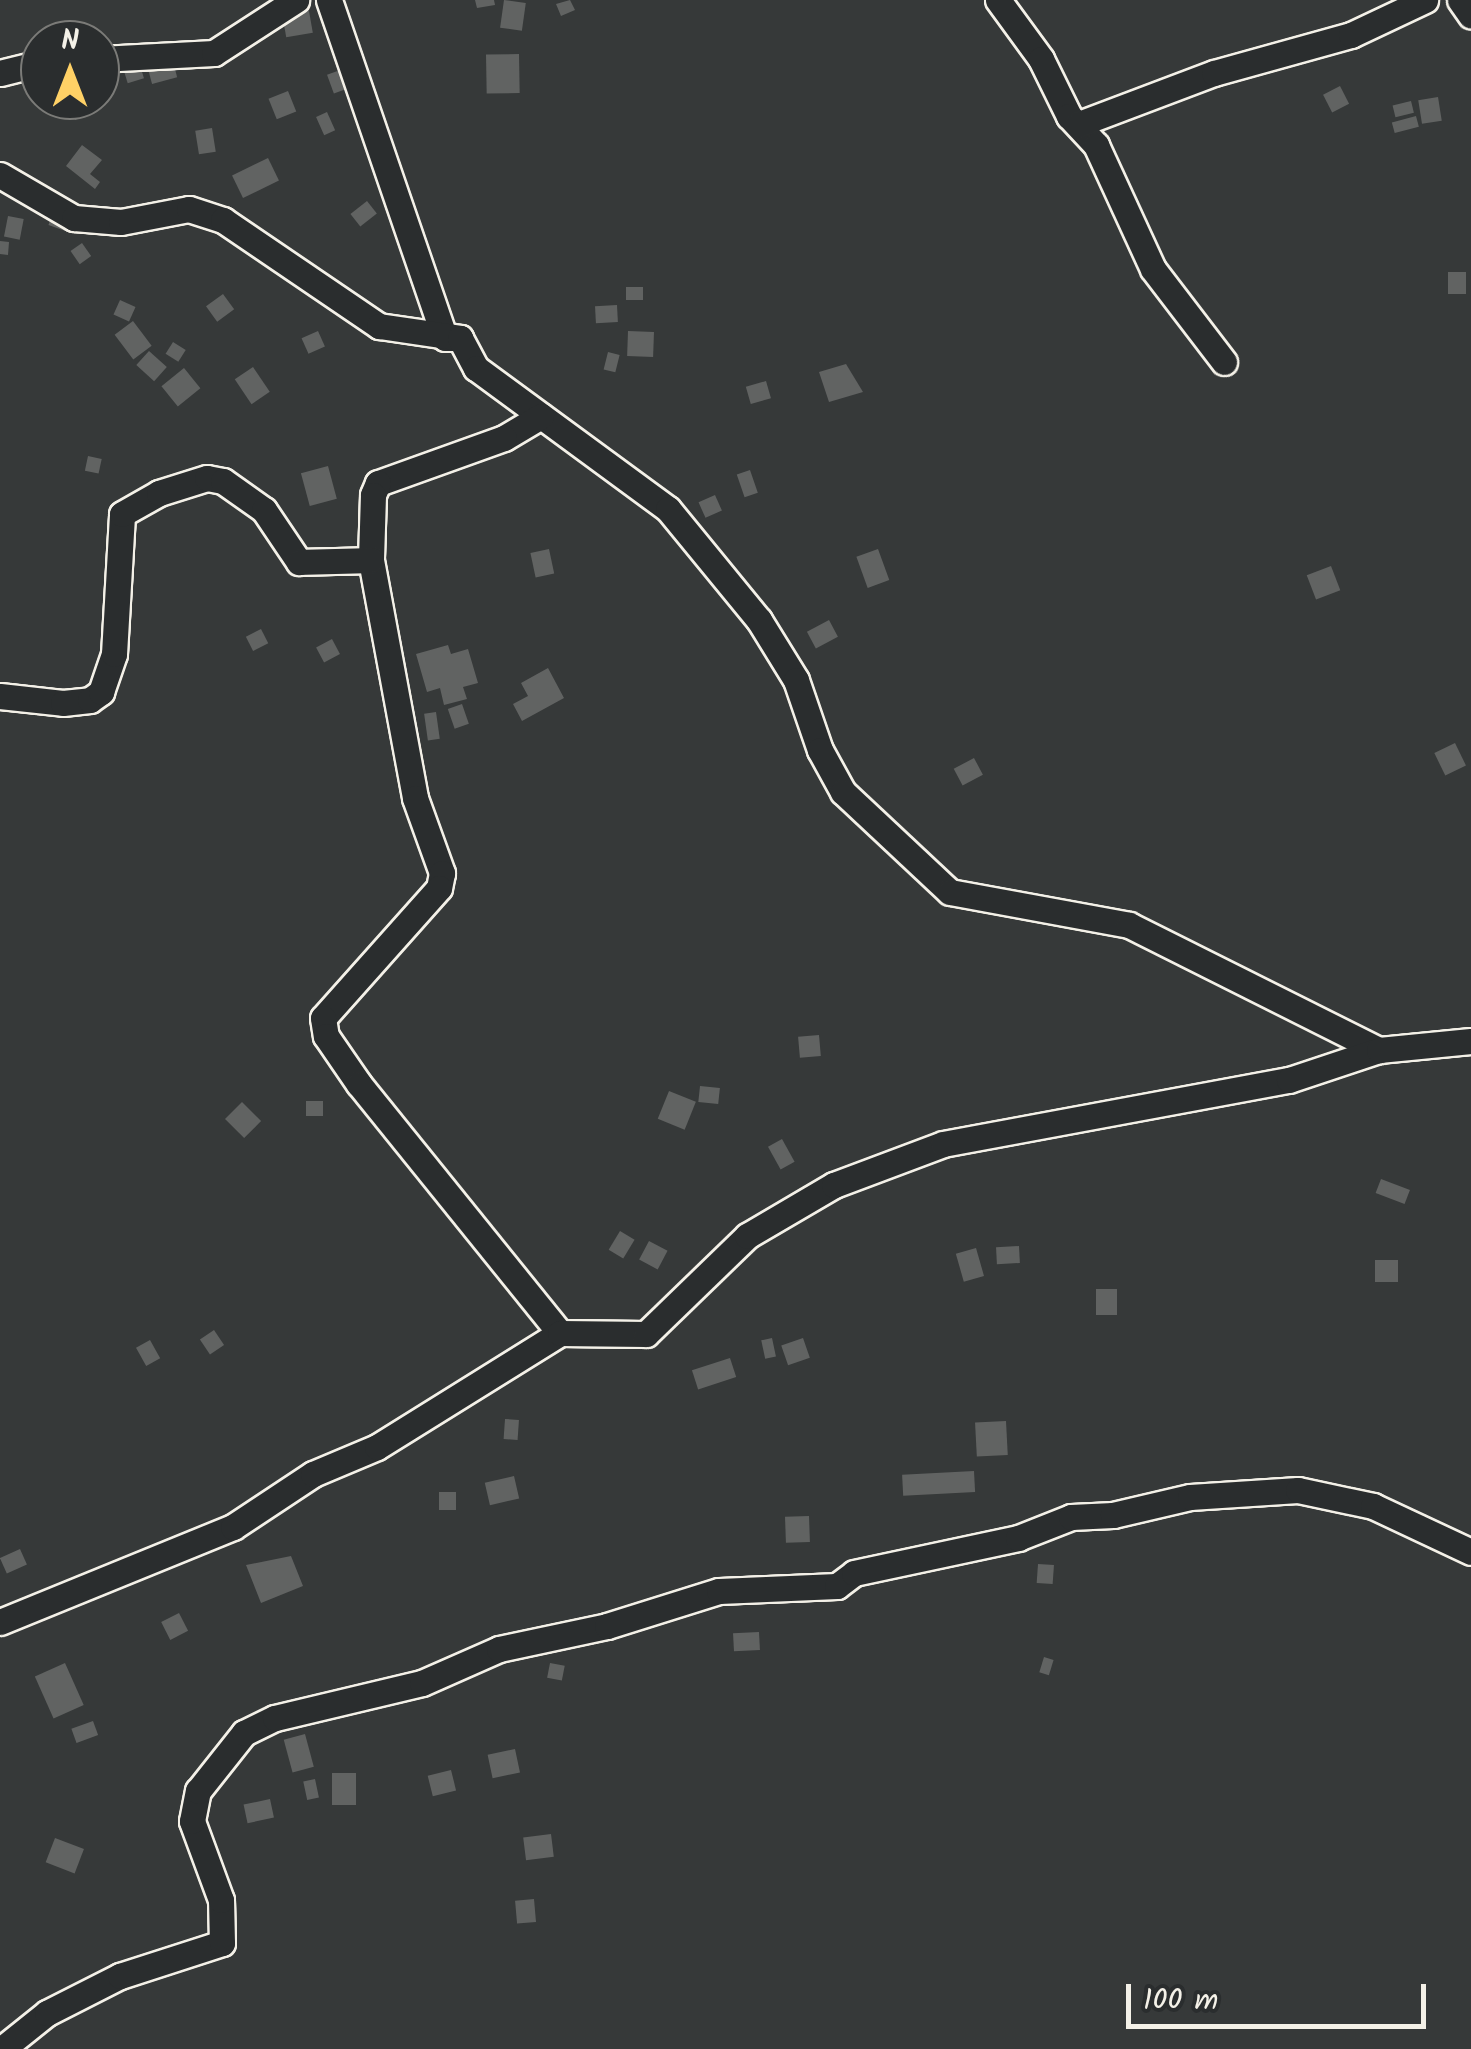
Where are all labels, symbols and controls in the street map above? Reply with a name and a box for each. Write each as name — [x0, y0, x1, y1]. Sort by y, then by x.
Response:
text: N — [61, 19, 79, 64]
north arrow — [20, 20, 120, 120]
scale bar — [1131, 1964, 1431, 2026]
text: 100 m — [1143, 1977, 1218, 2025]

